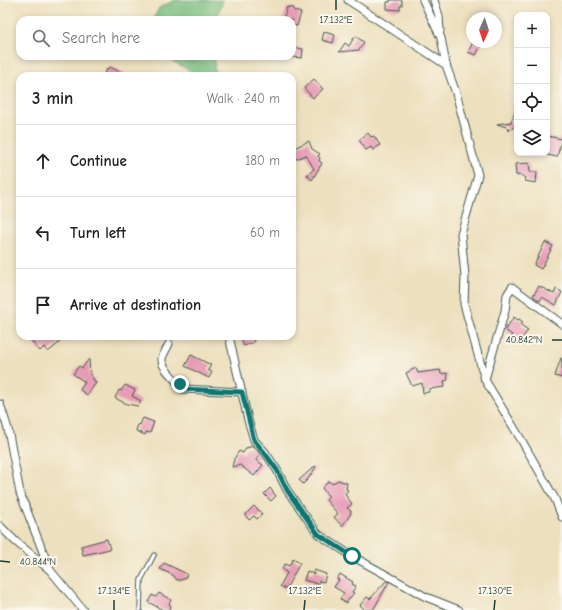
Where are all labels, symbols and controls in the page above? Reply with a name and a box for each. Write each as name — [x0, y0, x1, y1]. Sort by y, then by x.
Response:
north arrow — [466, 12, 502, 48]
map controls — [514, 12, 550, 156]
button: + — [514, 12, 550, 48]
text: 17.132°E — [320, 14, 352, 26]
search box — [16, 16, 296, 60]
icon: search — [30, 27, 52, 49]
text: Search here — [62, 29, 140, 47]
button: − — [514, 48, 550, 84]
button: locate — [514, 84, 550, 120]
text: 3 min — [32, 89, 73, 108]
text: Walk · 240 m — [207, 91, 280, 106]
button: layers — [514, 120, 550, 156]
icon: ahead — [32, 150, 54, 172]
text: Continue — [70, 152, 127, 170]
text: 180 m — [245, 153, 280, 168]
icon: left — [32, 222, 54, 244]
text: Turn left — [70, 224, 126, 242]
text: 60 m — [250, 225, 280, 240]
icon: arrive — [32, 294, 54, 316]
text: Arrive at destination — [70, 296, 201, 314]
text: 40.842°N — [506, 334, 542, 346]
route end — [171, 375, 189, 393]
route start — [343, 547, 361, 565]
text: 40.844°N — [20, 556, 56, 568]
text: 17.134°E — [98, 585, 130, 597]
text: 17.132°E — [289, 585, 321, 597]
text: 17.130°E — [478, 585, 512, 597]

